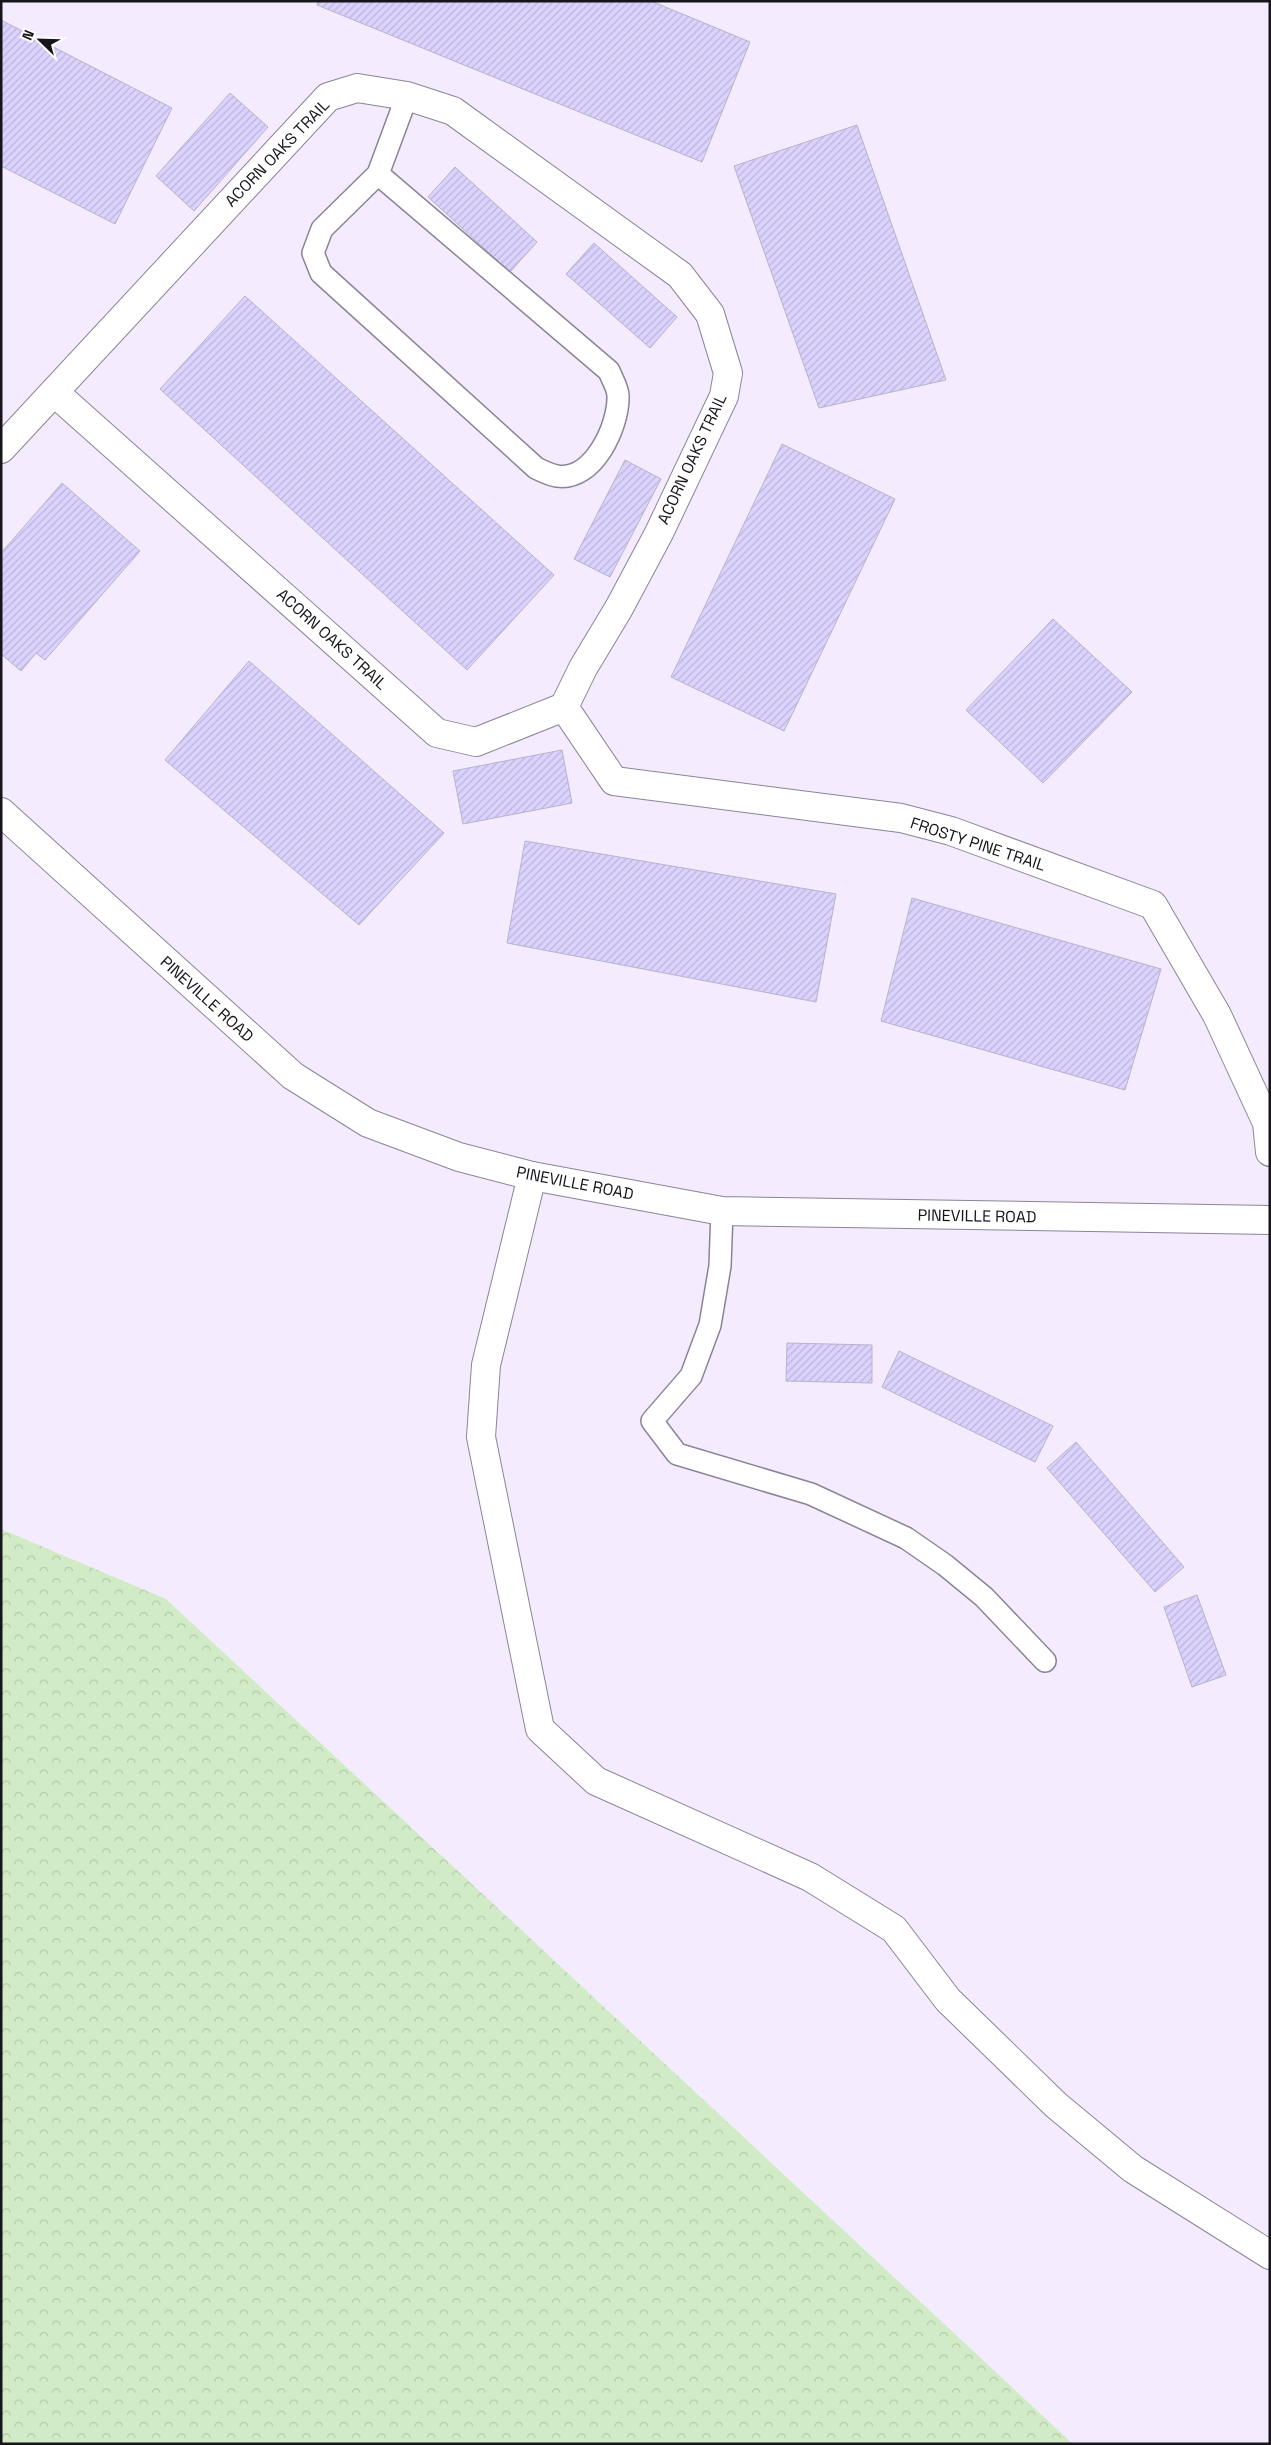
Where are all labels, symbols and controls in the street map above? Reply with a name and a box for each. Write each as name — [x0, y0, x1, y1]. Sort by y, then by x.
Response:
north arrow — [15, 15, 65, 65]
text: N — [18, 27, 38, 43]
street label: ACORN OAKS TRAIL — [220, 95, 334, 211]
street label: ACORN OAKS TRAIL — [653, 390, 732, 528]
street label: ACORN OAKS TRAIL — [272, 584, 392, 694]
street label: FROSTY PINE TRAIL — [908, 812, 1049, 876]
street label: PINEVILLE ROAD — [156, 951, 258, 1047]
street label: PINEVILLE ROAD — [515, 1161, 635, 1205]
street label: PINEVILLE ROAD — [917, 1204, 1037, 1228]

